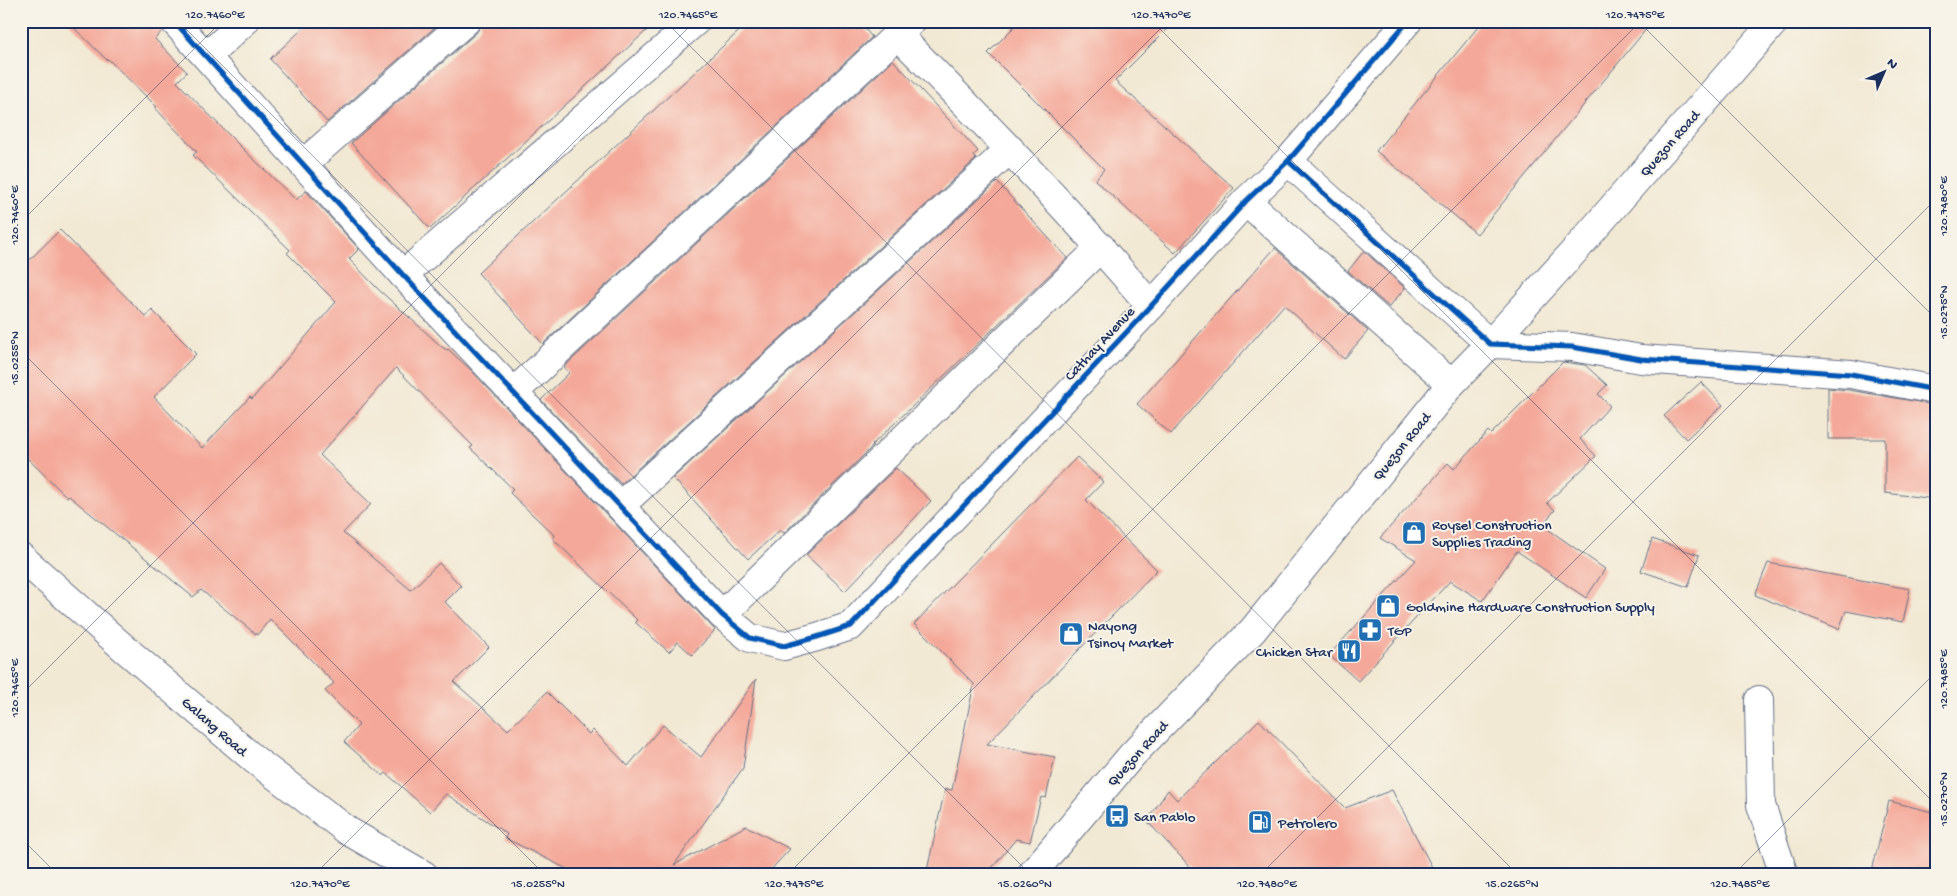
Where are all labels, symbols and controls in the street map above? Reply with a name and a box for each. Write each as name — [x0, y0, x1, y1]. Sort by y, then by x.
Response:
text: 120.7460°E — [184, 9, 245, 23]
text: 120.7465°E — [658, 9, 718, 23]
text: 120.7470°E — [1130, 9, 1191, 23]
text: 120.7475°E — [1605, 9, 1665, 23]
north arrow — [1860, 48, 1910, 98]
text: N — [1882, 55, 1901, 74]
street label: Quezon Road — [1637, 106, 1705, 181]
text: 120.7480°E — [1938, 176, 1952, 237]
text: 120.7460°E — [9, 185, 23, 246]
text: 15.0275°N — [1938, 285, 1952, 340]
street label: Cathay Avenue — [1061, 303, 1140, 385]
text: 15.0255°N — [9, 331, 23, 386]
street label: Quezon Road — [1370, 409, 1436, 485]
place label: Roysel Construction Supplies Trading — [1432, 517, 1552, 552]
shop icon: Roysel Construction Supplies Trading — [1401, 520, 1427, 546]
shop icon: Goldmine Hardware Construction Supply — [1375, 593, 1401, 619]
place label: Goldmine Hardware Construction Supply — [1406, 599, 1655, 617]
pharmacy icon: TGP — [1357, 617, 1383, 643]
place label: Nayong Tsinoy Market — [1087, 618, 1175, 653]
shop icon: Nayong Tsinoy Market — [1058, 621, 1084, 647]
place label: TGP — [1387, 623, 1412, 641]
restaurant icon: Chicken Star — [1336, 638, 1362, 664]
place label: Chicken Star — [1256, 644, 1334, 662]
text: 120.7485°E — [1938, 649, 1952, 710]
text: 120.7465°E — [9, 658, 23, 718]
street label: Galang Road — [177, 694, 251, 762]
street label: Quezon Road — [1104, 717, 1174, 791]
text: 15.0270°N — [1938, 772, 1952, 827]
bus stop icon: San Pablo — [1104, 803, 1130, 829]
place label: San Pablo — [1134, 809, 1196, 827]
fuel station icon: Petrolero — [1247, 809, 1273, 835]
place label: Petrolero — [1277, 815, 1338, 833]
text: 120.7470°E — [289, 878, 350, 892]
text: 15.0255°N — [510, 878, 565, 892]
text: 120.7475°E — [764, 878, 824, 892]
text: 15.0260°N — [997, 878, 1052, 892]
text: 120.7480°E — [1236, 878, 1297, 892]
text: 15.0265°N — [1484, 878, 1539, 892]
text: 120.7485°E — [1710, 878, 1770, 892]

